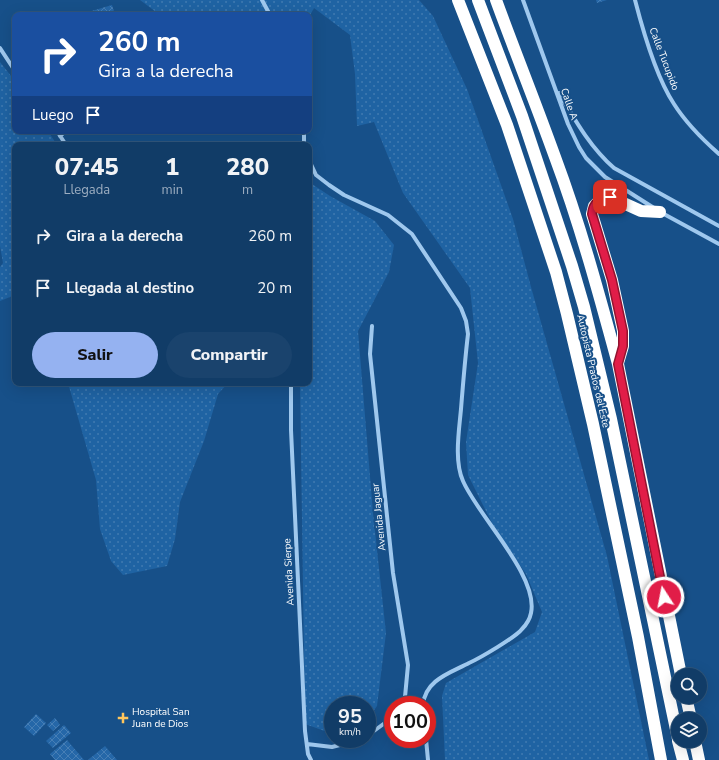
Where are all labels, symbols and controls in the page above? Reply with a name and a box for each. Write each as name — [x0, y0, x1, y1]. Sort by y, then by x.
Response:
text: 260 m — [98, 23, 181, 61]
street label: Calle Tucupido — [646, 26, 683, 93]
icon: right — [32, 28, 84, 80]
text: Gira a la derecha — [98, 59, 234, 83]
street label: Calle A — [557, 86, 581, 123]
icon: arrive — [82, 104, 104, 126]
text: Luego — [32, 105, 74, 125]
text: 07:45 — [55, 151, 119, 183]
text: 1 — [165, 151, 180, 183]
text: 280 — [226, 151, 269, 183]
pin — [593, 180, 627, 214]
text: Llegada — [63, 181, 110, 199]
text: min — [162, 181, 183, 199]
text: m — [242, 181, 253, 199]
icon: arrive — [599, 186, 621, 208]
icon: right — [32, 225, 54, 247]
text: Gira a la derecha — [66, 226, 183, 246]
text: 260 m — [248, 226, 292, 246]
icon: arrive — [32, 277, 54, 299]
text: Llegada al destino — [66, 278, 194, 298]
text: 20 m — [257, 278, 292, 298]
street label: Autopista Prados del Este — [573, 313, 613, 429]
button: Salir — [32, 332, 158, 378]
button: Compartir — [166, 332, 292, 378]
street label: Avenida Jaguar — [368, 482, 390, 552]
street label: Avenida Sierpe — [280, 538, 298, 606]
position arrow — [643, 576, 685, 618]
map controls — [671, 668, 707, 748]
button: search — [671, 668, 707, 704]
speed limit sign: 100 — [384, 696, 436, 748]
text: 95 — [338, 703, 362, 730]
place label: Hospital San Juan de Dios — [131, 705, 190, 731]
marker: Hospital San Juan de Dios — [117, 712, 129, 724]
button: layers — [671, 712, 707, 748]
text: km/h — [339, 725, 361, 739]

